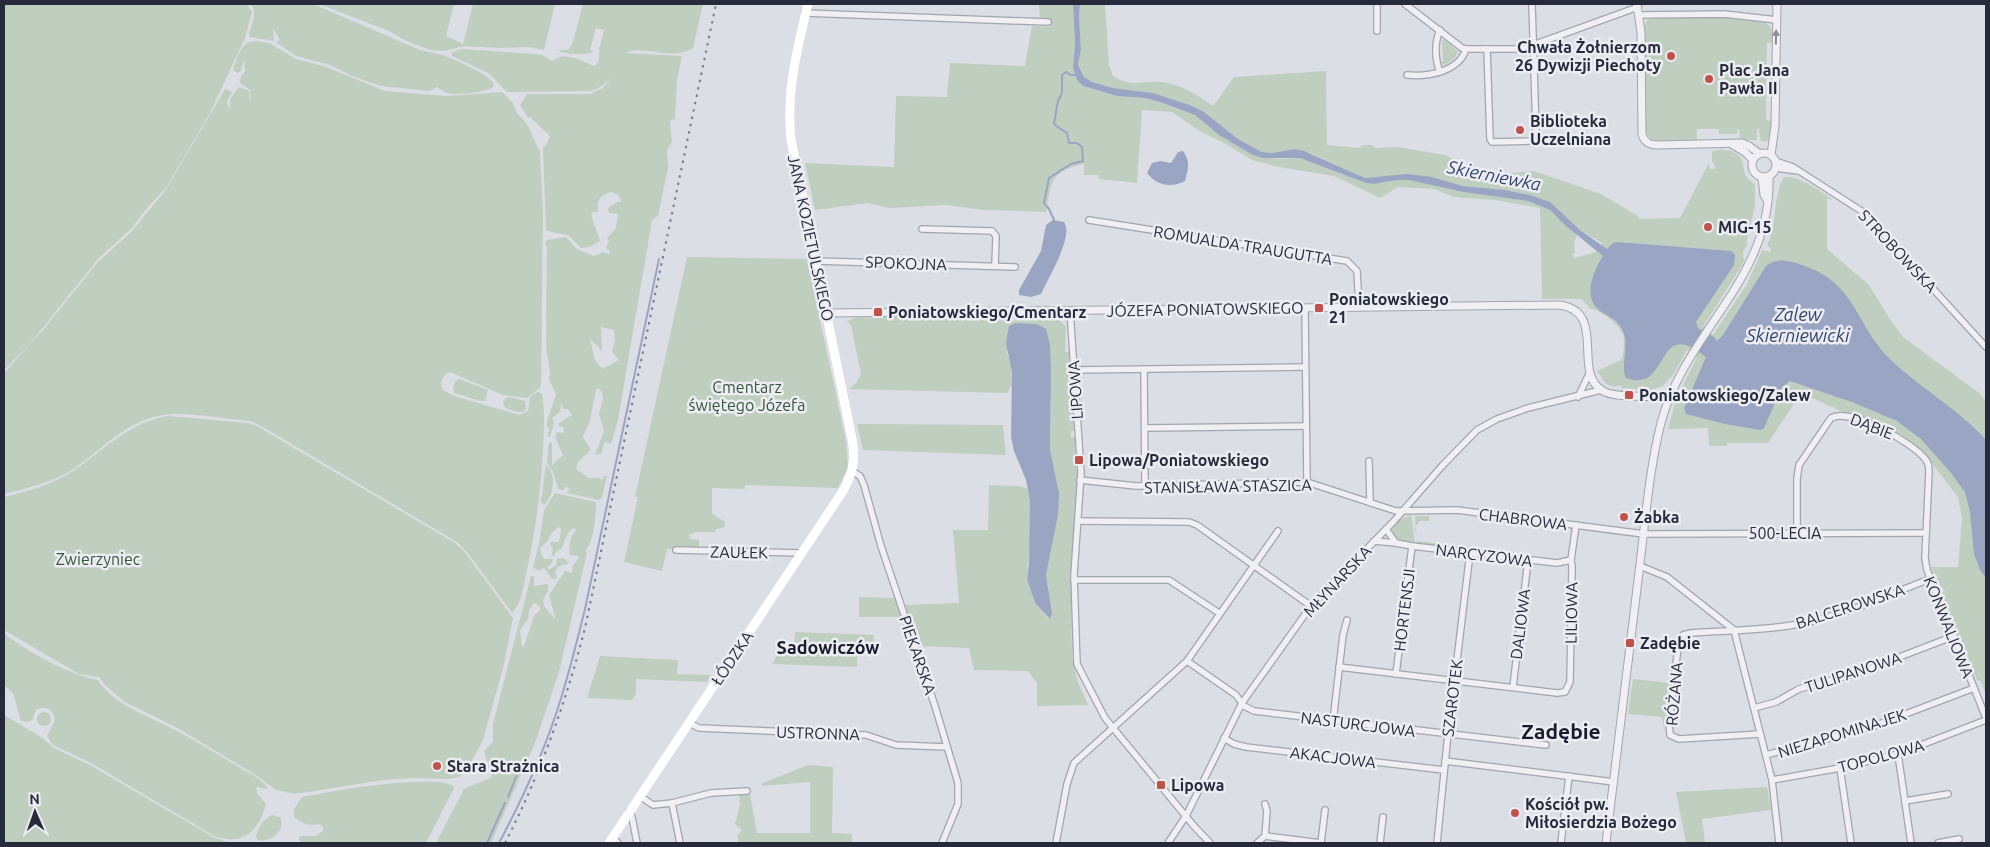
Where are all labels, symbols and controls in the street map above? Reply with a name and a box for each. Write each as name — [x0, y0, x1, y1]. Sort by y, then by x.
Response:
one-way arrow — [1772, 29, 1780, 45]
place label: Chwała Żołnierzom 26 Dywizji Piechoty — [1515, 38, 1661, 74]
marker: Chwała Żołnierzom 26 Dywizji Piechoty — [1665, 50, 1677, 62]
place label: Plac Jana Pawła II — [1719, 61, 1790, 97]
marker: Plac Jana Pawła II — [1703, 73, 1715, 85]
place label: Biblioteka Uczelniana — [1530, 112, 1611, 148]
marker: Biblioteka Uczelniana — [1514, 124, 1526, 136]
street label: JANA KOZIETULSKIEGO — [785, 153, 837, 323]
water label: Skierniewka — [1445, 156, 1543, 194]
street label: STROBOWSKA — [1855, 206, 1941, 296]
place label: MIG-15 — [1718, 218, 1772, 236]
marker: MIG-15 — [1702, 221, 1714, 233]
street label: ROMUALDA TRAUGUTTA — [1152, 222, 1334, 268]
street label: SPOKOJNA — [865, 253, 948, 273]
place label: Poniatowskiego 21 — [1329, 290, 1449, 326]
street label: JÓZEFA PONIATOWSKIEGO — [1106, 297, 1304, 320]
marker: Poniatowskiego 21 — [1313, 302, 1325, 314]
place label: Poniatowskiego/Cmentarz — [888, 303, 1087, 321]
water label: Zalew Skierniewicki — [1745, 304, 1850, 345]
marker: Poniatowskiego/Cmentarz — [872, 306, 884, 318]
street label: LIPOWA — [1064, 359, 1086, 420]
park label: Cmentarz świętego Józefa — [689, 378, 805, 414]
place label: Poniatowskiego/Zalew — [1639, 386, 1811, 404]
marker: Poniatowskiego/Zalew — [1623, 389, 1635, 401]
street label: DĄBIE — [1848, 410, 1896, 442]
place label: Lipowa/Poniatowskiego — [1089, 451, 1269, 469]
marker: Lipowa/Poniatowskiego — [1073, 454, 1085, 466]
street label: STANISŁAWA STASZICA — [1144, 476, 1313, 496]
street label: CHABROWA — [1478, 505, 1569, 533]
place label: Żabka — [1634, 508, 1680, 526]
marker: Żabka — [1618, 511, 1630, 523]
street label: 500-LECIA — [1749, 524, 1822, 542]
street label: NARCYZOWA — [1435, 540, 1534, 570]
street label: MŁYNARSKA — [1299, 541, 1375, 620]
street label: ZAUŁEK — [710, 542, 768, 562]
park label: Zwierzyniec — [56, 550, 141, 568]
street label: HORTENSJI — [1390, 568, 1418, 652]
street label: KONWALIOWA — [1920, 574, 1978, 681]
street label: BALCEROWSKA — [1793, 580, 1907, 632]
street label: LILIOWA — [1561, 581, 1581, 644]
street label: DALIOWA — [1507, 587, 1533, 660]
street label: PIEKARSKA — [896, 613, 940, 697]
street label: ŁÓDZKA — [707, 626, 757, 688]
place label: Zadębie — [1640, 634, 1700, 653]
district label: Sadowiczów — [777, 637, 879, 657]
marker: Zadębie — [1624, 637, 1636, 649]
street label: TULIPANOWA — [1803, 648, 1904, 696]
street label: SZAROTEK — [1438, 658, 1466, 738]
street label: RÓŻANA — [1661, 661, 1686, 727]
street label: NIEZAPOMINAJEK — [1776, 705, 1909, 761]
street label: NASTURCJOWA — [1300, 708, 1417, 740]
district label: Zadębie — [1521, 719, 1601, 743]
street label: USTRONNA — [776, 723, 861, 743]
street label: TOPOLOWA — [1836, 736, 1926, 776]
street label: AKACJOWA — [1289, 743, 1378, 771]
place label: Stara Strażnica — [447, 757, 559, 775]
marker: Stara Strażnica — [431, 760, 443, 772]
place label: Lipowa — [1171, 776, 1224, 794]
marker: Lipowa — [1155, 779, 1167, 791]
north arrow — [10, 787, 60, 837]
text: N — [29, 791, 40, 807]
place label: Kościół pw. Miłosierdzia Bożego — [1525, 795, 1677, 831]
marker: Kościół pw. Miłosierdzia Bożego — [1509, 807, 1521, 819]

